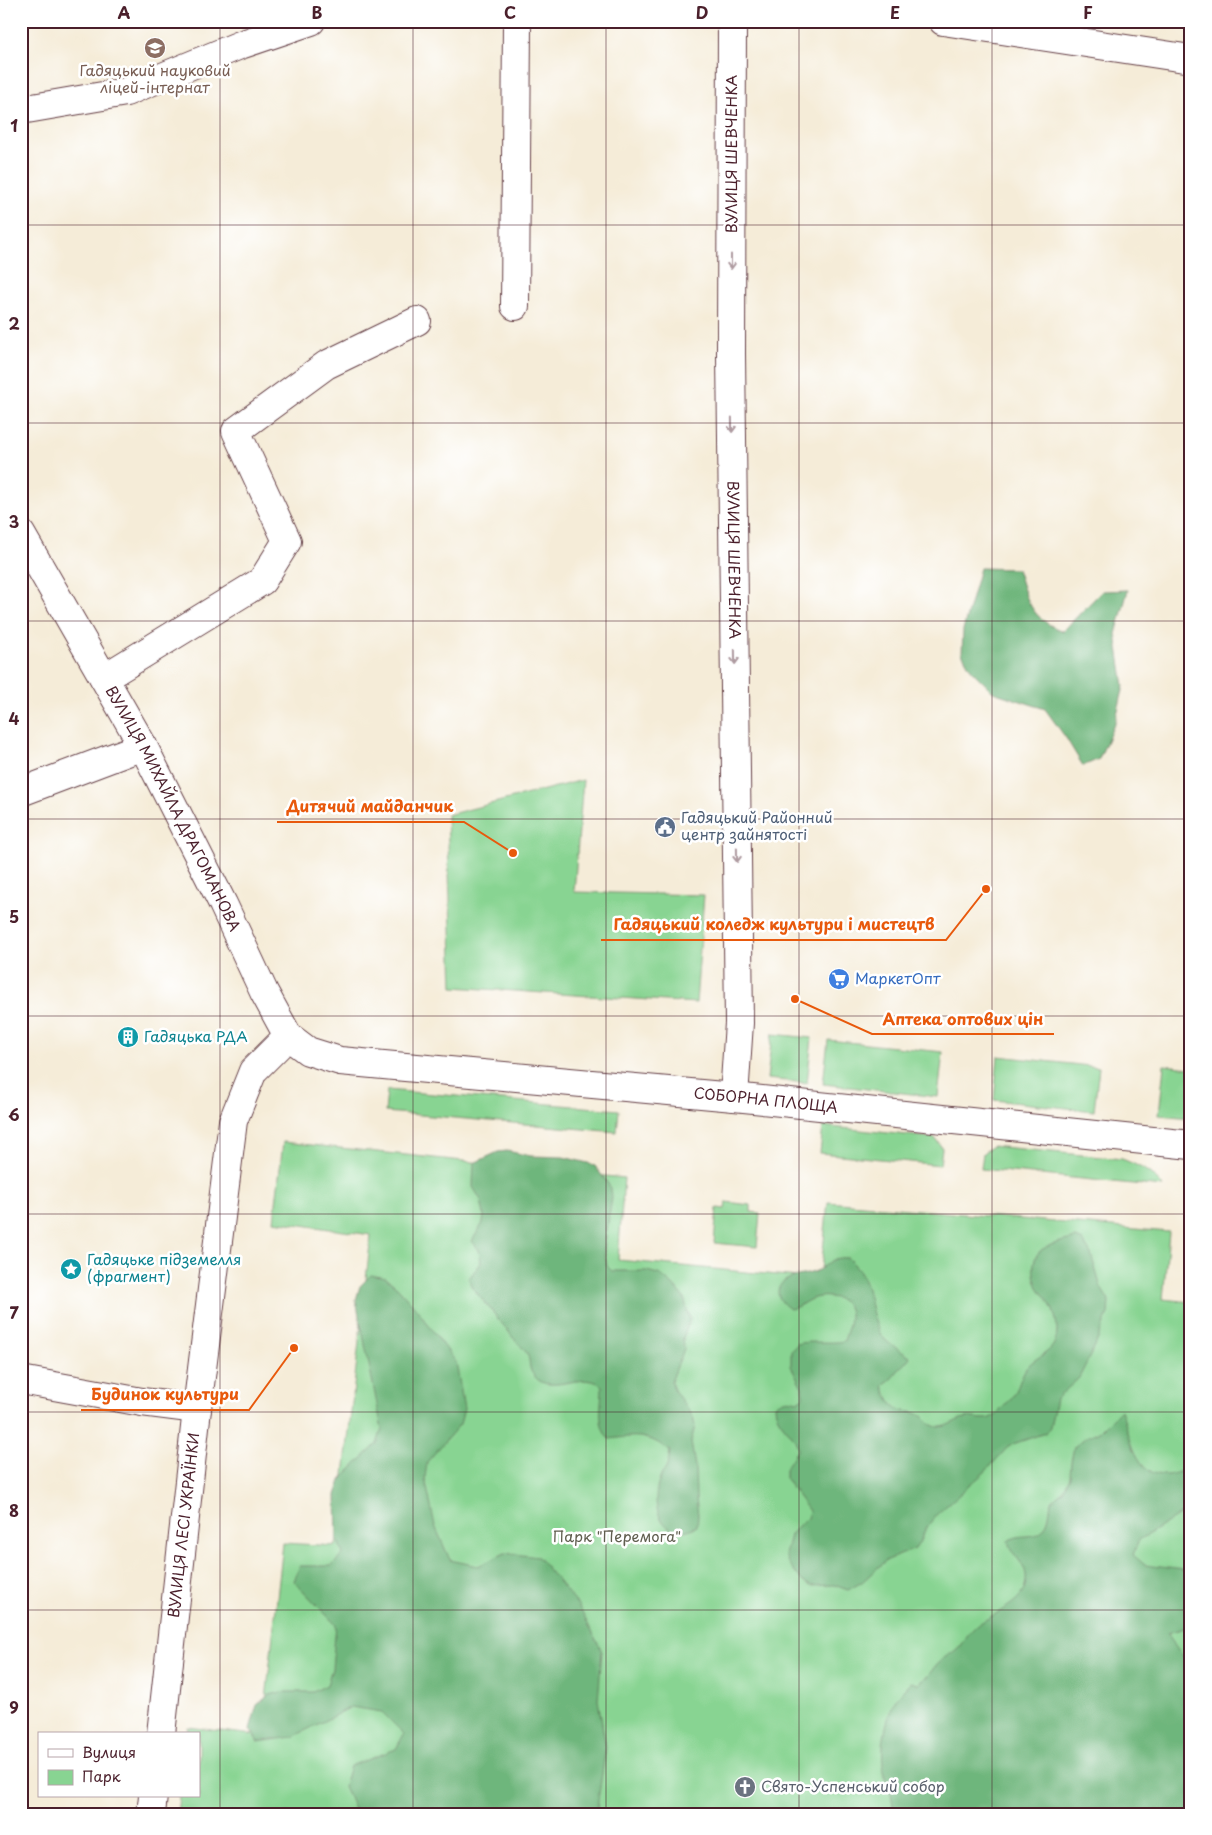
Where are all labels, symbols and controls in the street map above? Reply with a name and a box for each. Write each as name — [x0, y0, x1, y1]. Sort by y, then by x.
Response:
text: A — [118, 0, 131, 24]
text: B — [312, 0, 323, 24]
text: C — [504, 0, 516, 24]
text: D — [696, 0, 708, 24]
text: E — [890, 0, 900, 24]
text: F — [1083, 0, 1093, 24]
school or university icon: Гадяцький науковий ліцей-інтернат — [143, 36, 167, 60]
place label: Гадяцький науковий ліцей-інтернат — [79, 58, 231, 98]
street label: ВУЛИЦЯ ШЕВЧЕНКА — [719, 75, 742, 233]
text: 1 — [10, 113, 18, 137]
one-way arrow — [726, 254, 736, 270]
text: 2 — [8, 311, 20, 335]
one-way arrow — [727, 416, 737, 433]
street label: ВУЛИЦЯ ШЕВЧЕНКА — [723, 481, 747, 639]
text: 3 — [9, 509, 19, 533]
one-way arrow — [730, 649, 740, 665]
street label: ВУЛИЦЯ МИХАЙЛА ДРАГОМАНОВА — [101, 681, 247, 935]
text: 4 — [9, 706, 20, 730]
callout: Дитячий майданчик — [277, 791, 464, 822]
text: Дитячий майданчик — [286, 793, 454, 817]
place label: Гадяцький Районний центр зайнятості — [681, 805, 833, 845]
public building icon: Гадяцький Районний центр зайнятості — [653, 815, 677, 839]
one-way arrow — [732, 846, 742, 863]
text: 5 — [9, 904, 19, 928]
callout: Гадяцький коледж культури і мистецтв — [601, 909, 946, 940]
text: Гадяцький коледж культури і мистецтв — [613, 911, 935, 935]
place label: МаркетОпт — [855, 966, 941, 989]
supermarket icon: МаркетОпт — [827, 967, 851, 991]
callout: Аптека оптових цін — [872, 1003, 1054, 1034]
text: Аптека оптових цін — [883, 1006, 1043, 1030]
place label: Гадяцька РДА — [144, 1024, 248, 1047]
building icon: Гадяцька РДА — [116, 1025, 140, 1049]
street label: СОБОРНА ПЛОЩА — [693, 1080, 839, 1118]
text: 6 — [8, 1102, 20, 1126]
place label: Гадяцьке підземелля (фрагмент) — [87, 1247, 241, 1287]
place icon: Гадяцьке підземелля (фрагмент) — [59, 1257, 83, 1281]
text: 7 — [9, 1300, 19, 1324]
callout: Будинок культури — [81, 1379, 249, 1410]
text: Будинок культури — [91, 1381, 239, 1405]
street label: ВУЛИЦЯ ЛЕСІ УКРАЇНКИ — [161, 1431, 204, 1619]
text: 8 — [9, 1498, 19, 1522]
park label: Парк "Перемога" — [553, 1524, 681, 1547]
text: 9 — [9, 1695, 19, 1719]
legend — [38, 1732, 200, 1798]
text: Вулиця — [82, 1740, 136, 1763]
text: Парк — [82, 1764, 121, 1787]
place label: Свято-Успенський собор — [761, 1774, 945, 1797]
church icon: Свято-Успенський собор — [733, 1775, 757, 1799]

